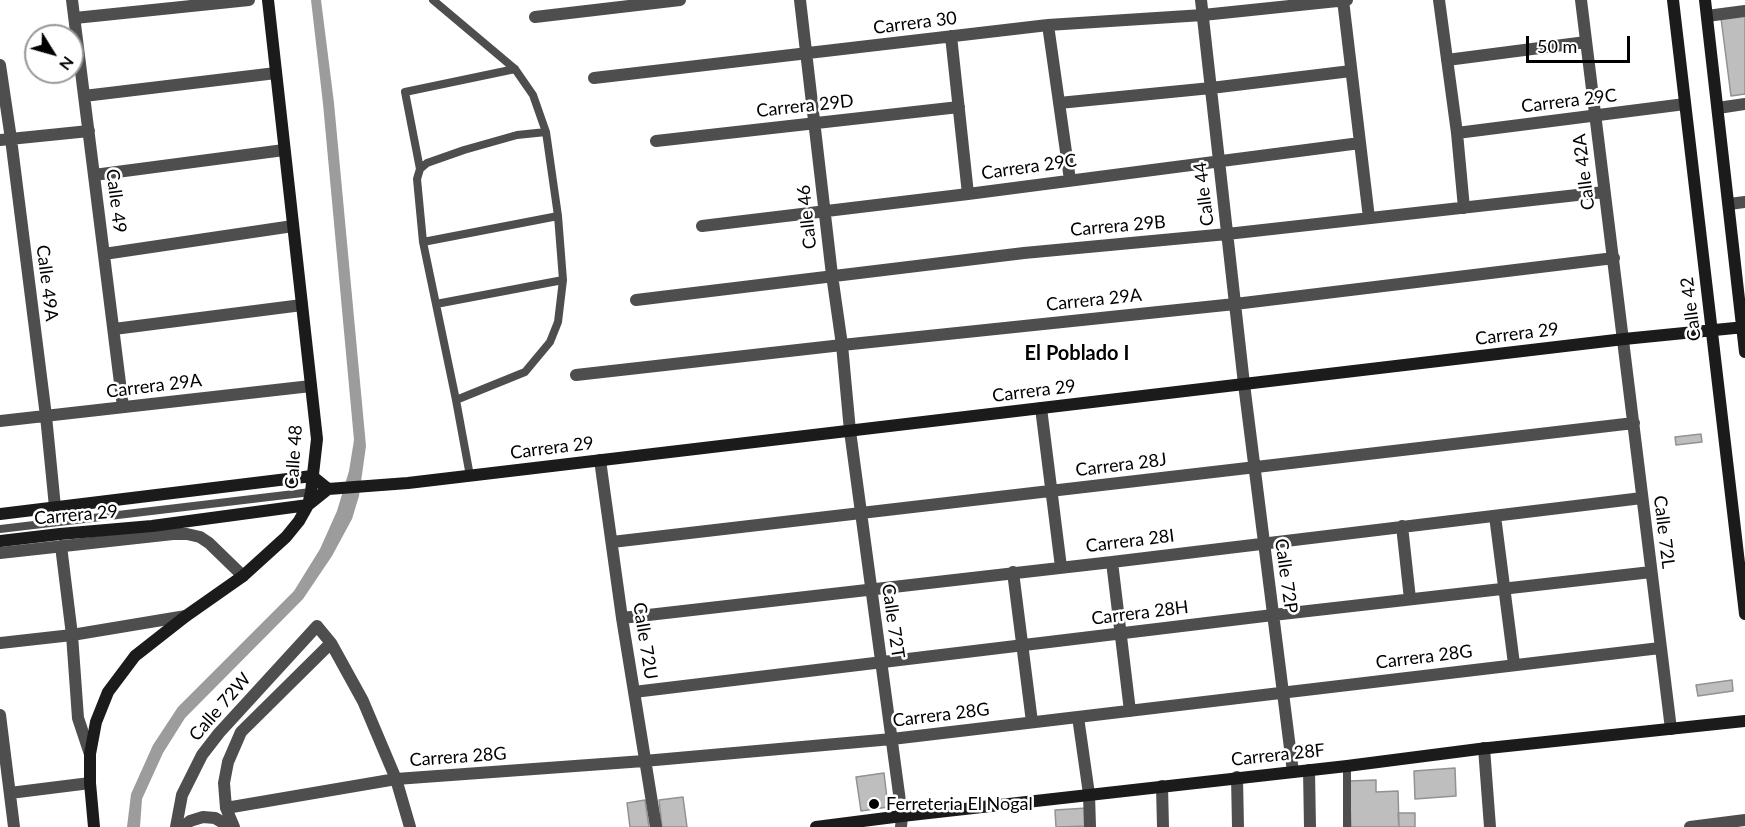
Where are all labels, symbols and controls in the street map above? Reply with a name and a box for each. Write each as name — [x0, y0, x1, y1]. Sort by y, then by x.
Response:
street label: Carrera 30 — [872, 7, 958, 39]
north arrow — [24, 24, 84, 84]
scale bar — [1529, 24, 1632, 62]
text: 50 m — [1537, 35, 1577, 57]
text: N — [56, 53, 78, 75]
street label: Carrera 29C — [1520, 84, 1618, 118]
street label: Carrera 29D — [755, 90, 855, 122]
street label: Calle 42A — [1569, 133, 1599, 211]
street label: Carrera 29C — [980, 150, 1078, 184]
street label: Calle 44 — [1189, 161, 1219, 227]
street label: Calle 49 — [101, 168, 131, 234]
street label: Calle 46 — [793, 184, 821, 250]
street label: Carrera 29B — [1069, 211, 1167, 241]
street label: Calle 49A — [32, 244, 62, 322]
street label: Calle 42 — [1676, 276, 1706, 342]
street label: Carrera 29A — [1045, 284, 1143, 316]
street label: Carrera 29 — [1474, 318, 1560, 350]
district label: El Poblado I — [1025, 342, 1129, 366]
street label: Carrera 29A — [105, 369, 203, 403]
street label: Carrera 29 — [991, 375, 1077, 407]
street label: Calle 48 — [281, 424, 307, 490]
street label: Carrera 29 — [509, 432, 595, 464]
street label: Carrera 28J — [1074, 449, 1168, 481]
street label: Calle 72L — [1649, 494, 1679, 570]
street label: Carrera 29 — [33, 501, 119, 529]
street label: Carrera 28I — [1084, 525, 1176, 557]
street label: Calle 72P — [1270, 537, 1302, 615]
street label: Calle 72T — [877, 582, 909, 660]
street label: Carrera 28H — [1090, 596, 1190, 630]
street label: Calle 72U — [628, 601, 662, 681]
street label: Carrera 28G — [1374, 640, 1474, 674]
street label: Calle 72W — [185, 669, 255, 745]
street label: Carrera 28G — [891, 698, 991, 732]
street label: Carrera 28F — [1230, 739, 1326, 771]
street label: Carrera 28G — [409, 743, 507, 771]
place label: Ferreteria El Nogal — [886, 793, 1033, 815]
marker: Ferreteria El Nogal — [867, 797, 881, 811]

